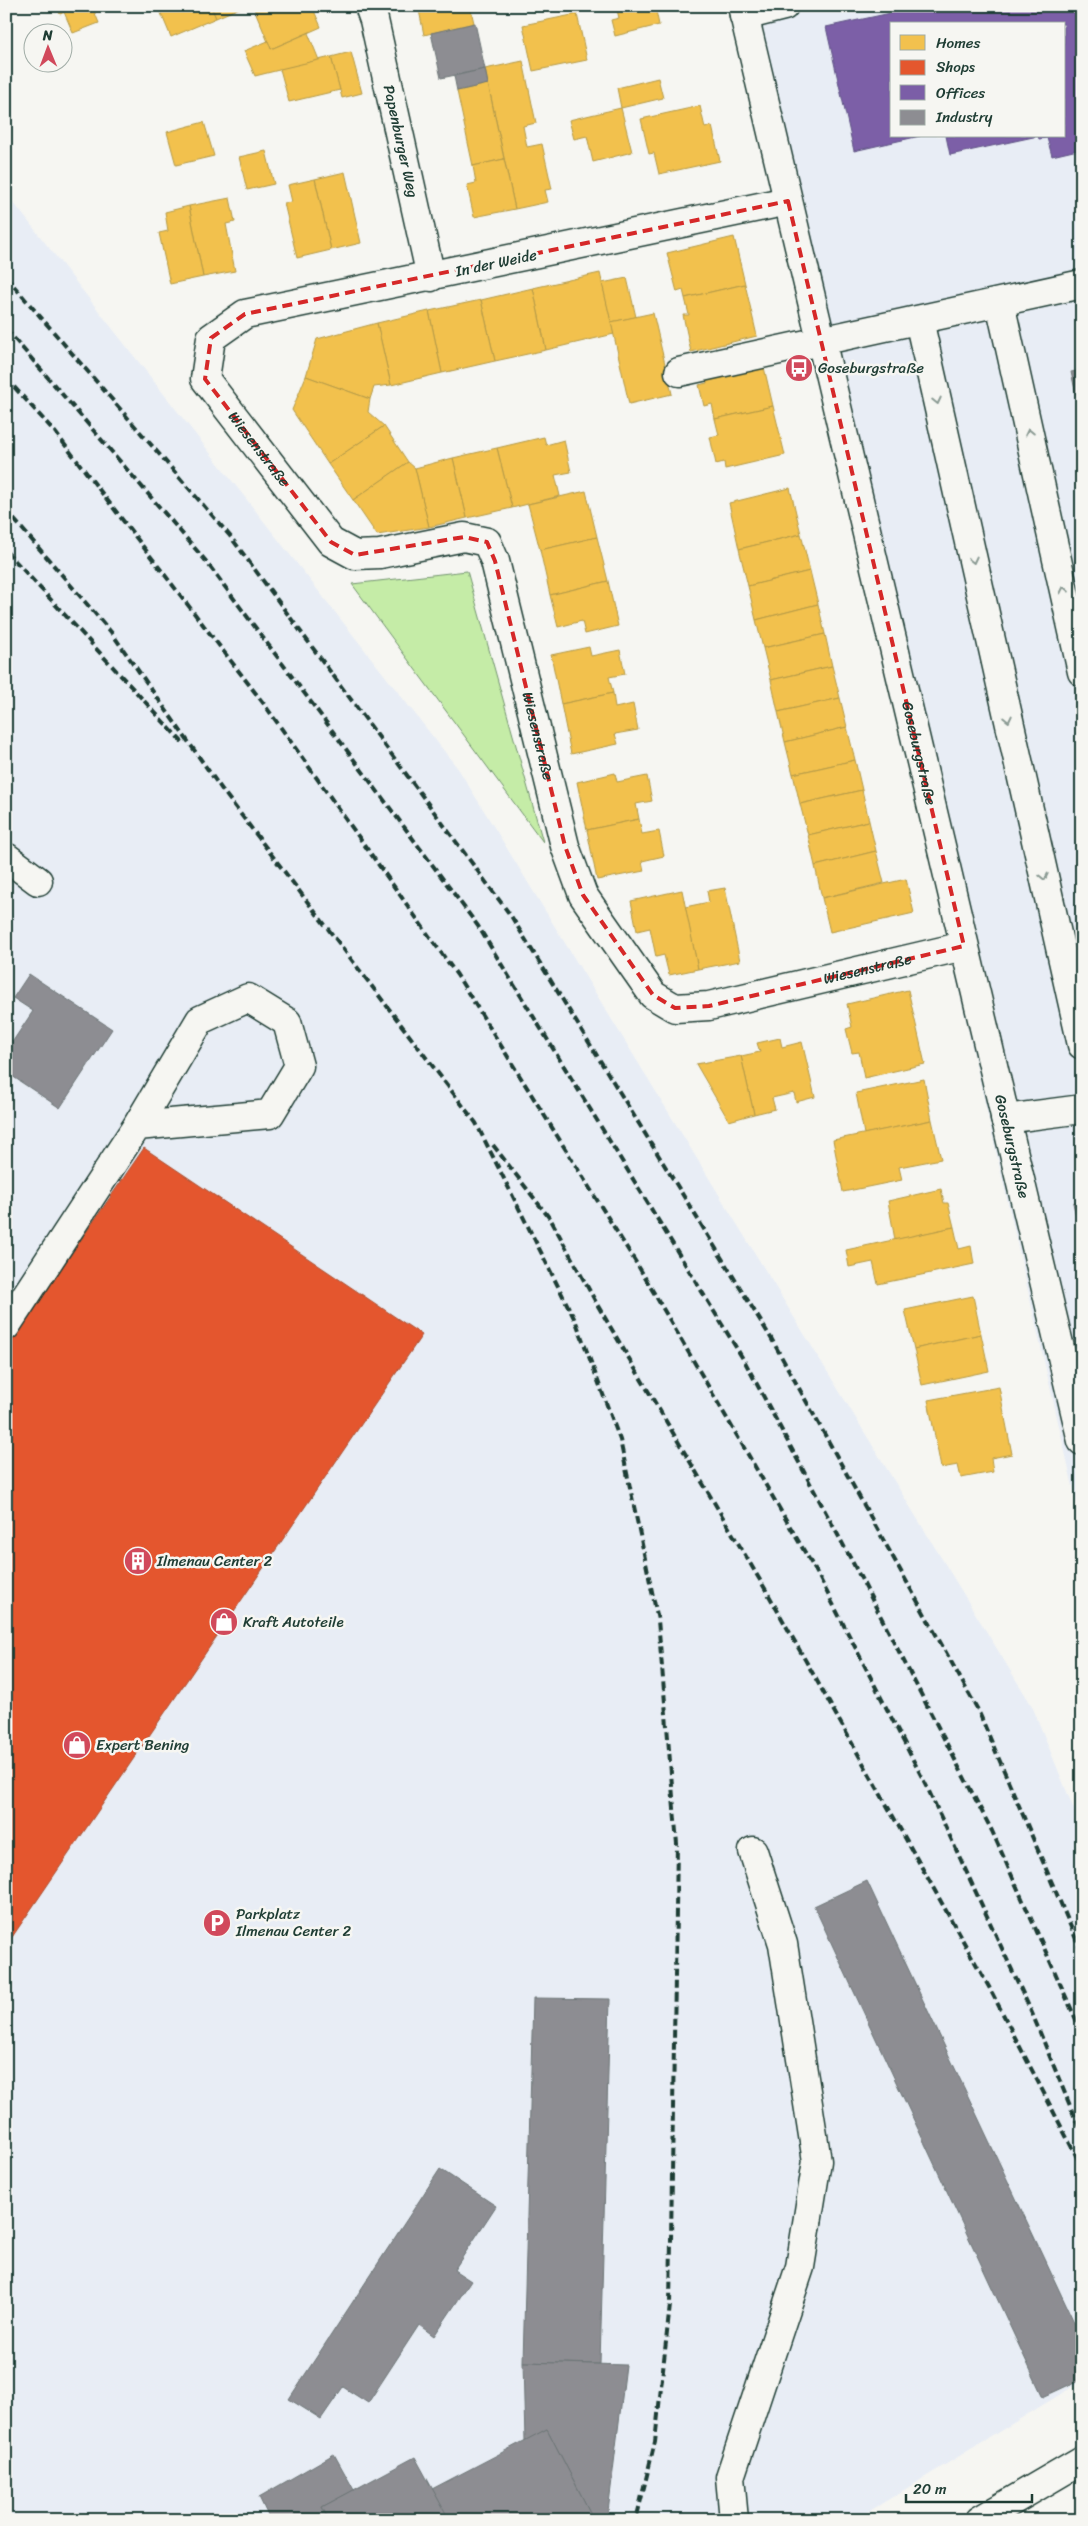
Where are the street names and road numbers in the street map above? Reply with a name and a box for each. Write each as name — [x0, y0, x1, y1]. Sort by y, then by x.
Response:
street label: Papenburger Weg — [376, 82, 426, 200]
street label: In der Weide — [452, 242, 539, 285]
street label: Wiesenstraße — [221, 405, 297, 493]
street label: Wiesenstraße — [515, 689, 561, 783]
street label: Goseburgstraße — [894, 699, 944, 808]
street label: Wiesenstraße — [821, 946, 915, 992]
street label: Goseburgstraße — [987, 1092, 1037, 1201]

